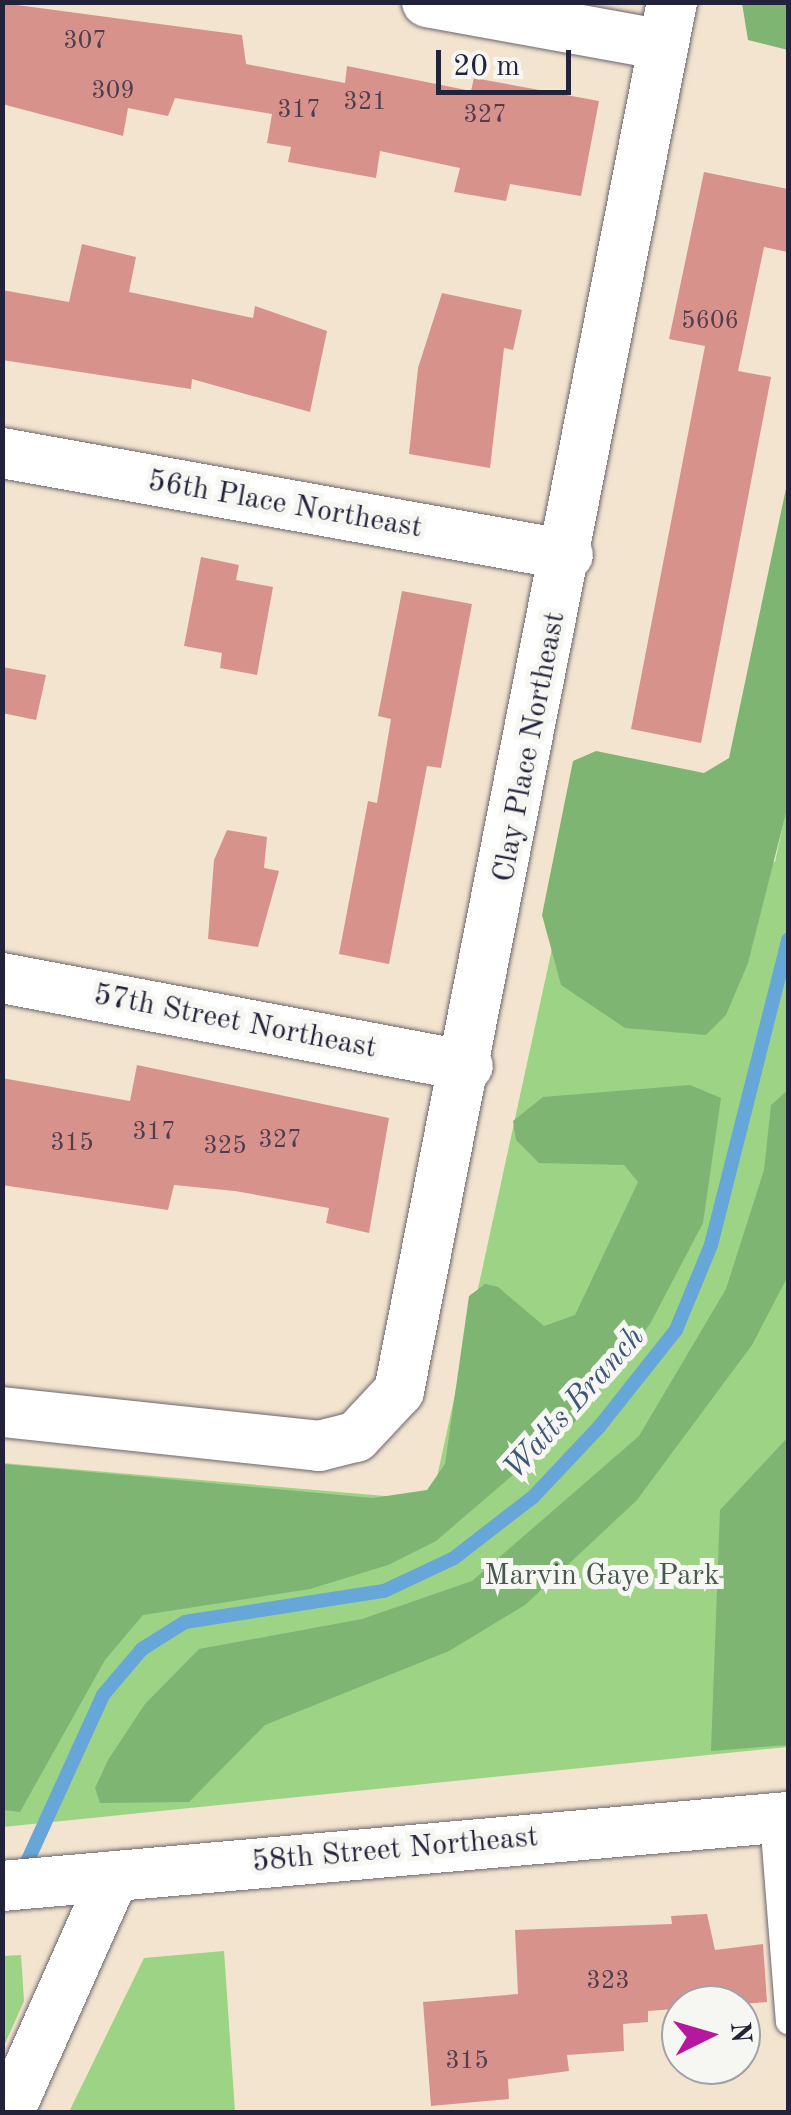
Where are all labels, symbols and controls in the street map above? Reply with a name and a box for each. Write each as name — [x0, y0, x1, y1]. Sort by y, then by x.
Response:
house number: 307 — [63, 27, 107, 57]
scale bar — [441, 30, 576, 92]
text: 20 m — [453, 52, 520, 82]
house number: 309 — [91, 77, 135, 107]
house number: 321 — [343, 88, 387, 118]
house number: 317 — [277, 96, 321, 126]
house number: 327 — [463, 101, 507, 131]
house number: 5606 — [681, 307, 739, 337]
street label: 56th Place Northeast — [145, 463, 425, 547]
street label: Clay Place Northeast — [486, 609, 574, 885]
street label: 57th Street Northeast — [91, 977, 379, 1067]
house number: 317 — [132, 1118, 176, 1148]
house number: 327 — [258, 1126, 302, 1156]
house number: 315 — [50, 1129, 94, 1159]
house number: 325 — [203, 1132, 247, 1162]
water label: Watts Branch — [496, 1319, 654, 1489]
park label: Marvin Gaye Park — [484, 1558, 720, 1594]
street label: 58th Street Northeast — [250, 1820, 540, 1880]
house number: 323 — [586, 1967, 630, 1997]
north arrow — [661, 1985, 761, 2085]
text: N — [724, 2021, 754, 2044]
house number: 315 — [445, 2047, 489, 2077]

